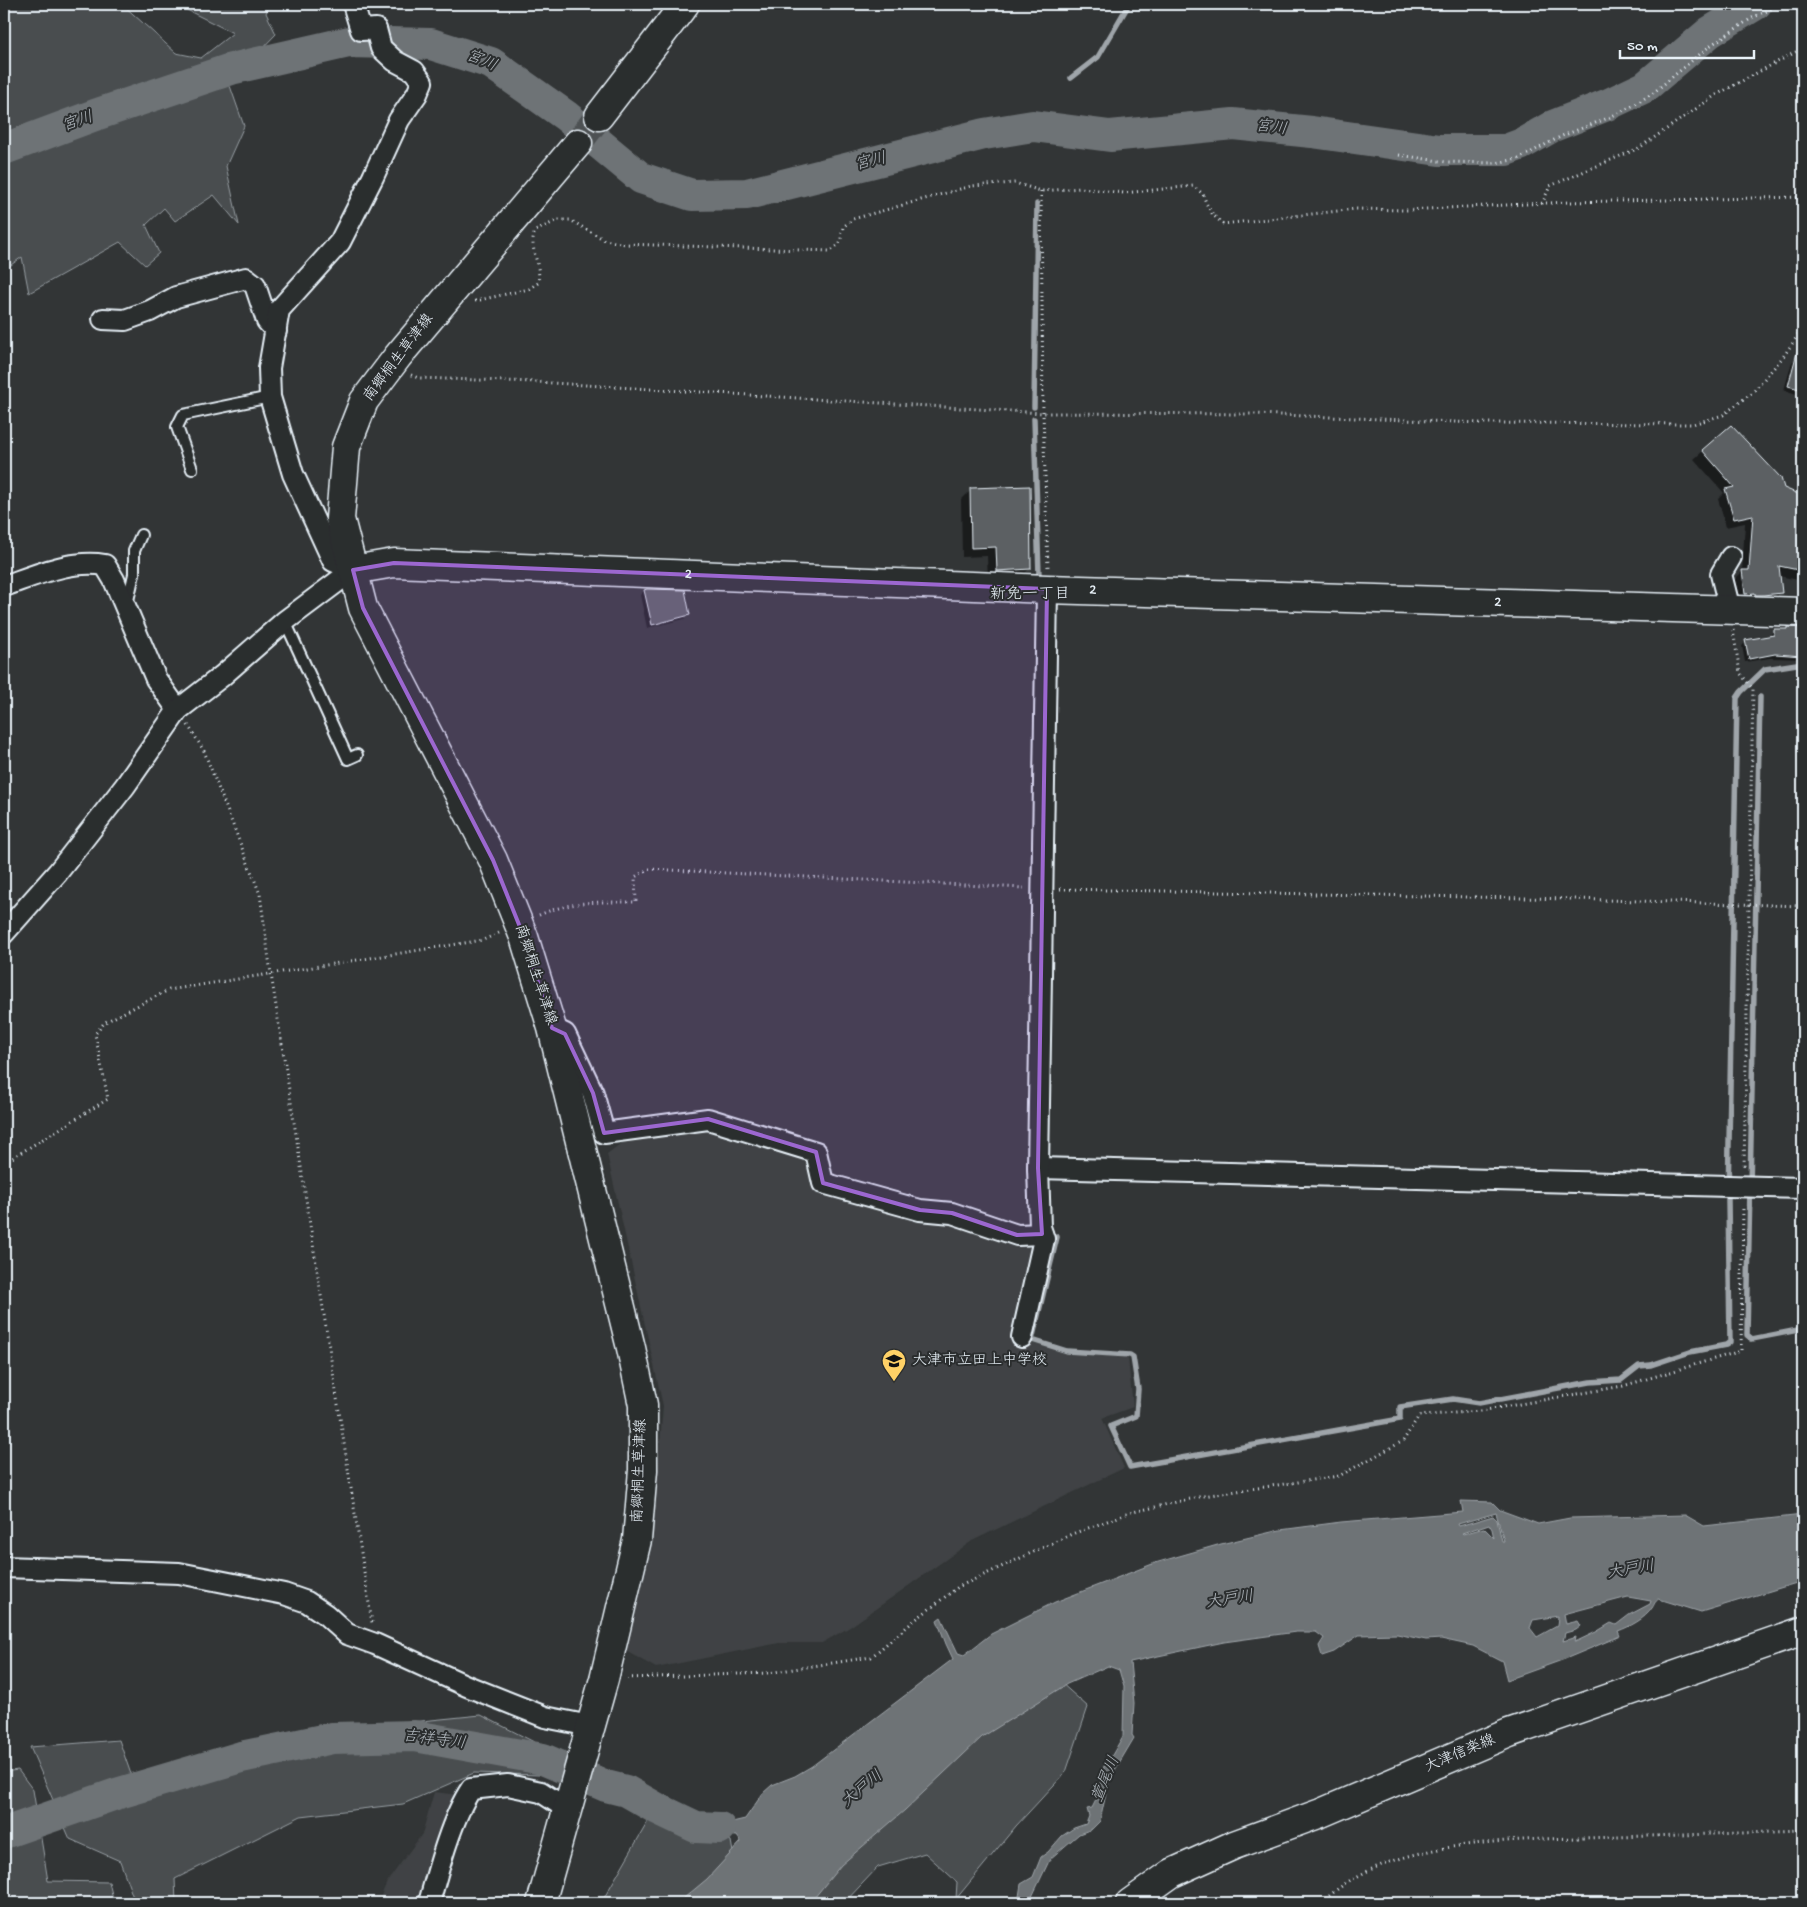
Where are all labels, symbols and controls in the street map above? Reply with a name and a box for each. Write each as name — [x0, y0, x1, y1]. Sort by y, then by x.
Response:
scale bar — [1620, 28, 1753, 60]
text: 50 m — [1627, 38, 1658, 56]
water label: 宮川 — [463, 46, 500, 77]
water label: 宮川 — [59, 108, 96, 137]
water label: 宮川 — [1254, 117, 1288, 140]
water label: 宮川 — [853, 149, 889, 176]
street label: 南郷桐生草津線 — [359, 310, 438, 405]
street label: 2 — [684, 566, 692, 584]
street label: 2 — [1089, 581, 1097, 600]
district label: 新免一丁目 — [990, 585, 1070, 605]
street label: 2 — [1494, 594, 1502, 612]
street label: 南郷桐生草津線 — [510, 922, 561, 1028]
school or university icon: 大津市立田上中学校 — [881, 1348, 907, 1382]
place label: 大津市立田上中学校 — [912, 1351, 1047, 1370]
street label: 南郷桐生草津線 — [628, 1418, 651, 1524]
water label: 大戸川 — [1606, 1557, 1656, 1584]
water label: 大戸川 — [1205, 1587, 1255, 1614]
water label: 吉祥寺川 — [401, 1727, 467, 1754]
street label: 大津信楽線 — [1422, 1730, 1498, 1777]
water label: 萱尾川 — [1088, 1754, 1125, 1806]
water label: 大戸川 — [838, 1767, 887, 1813]

